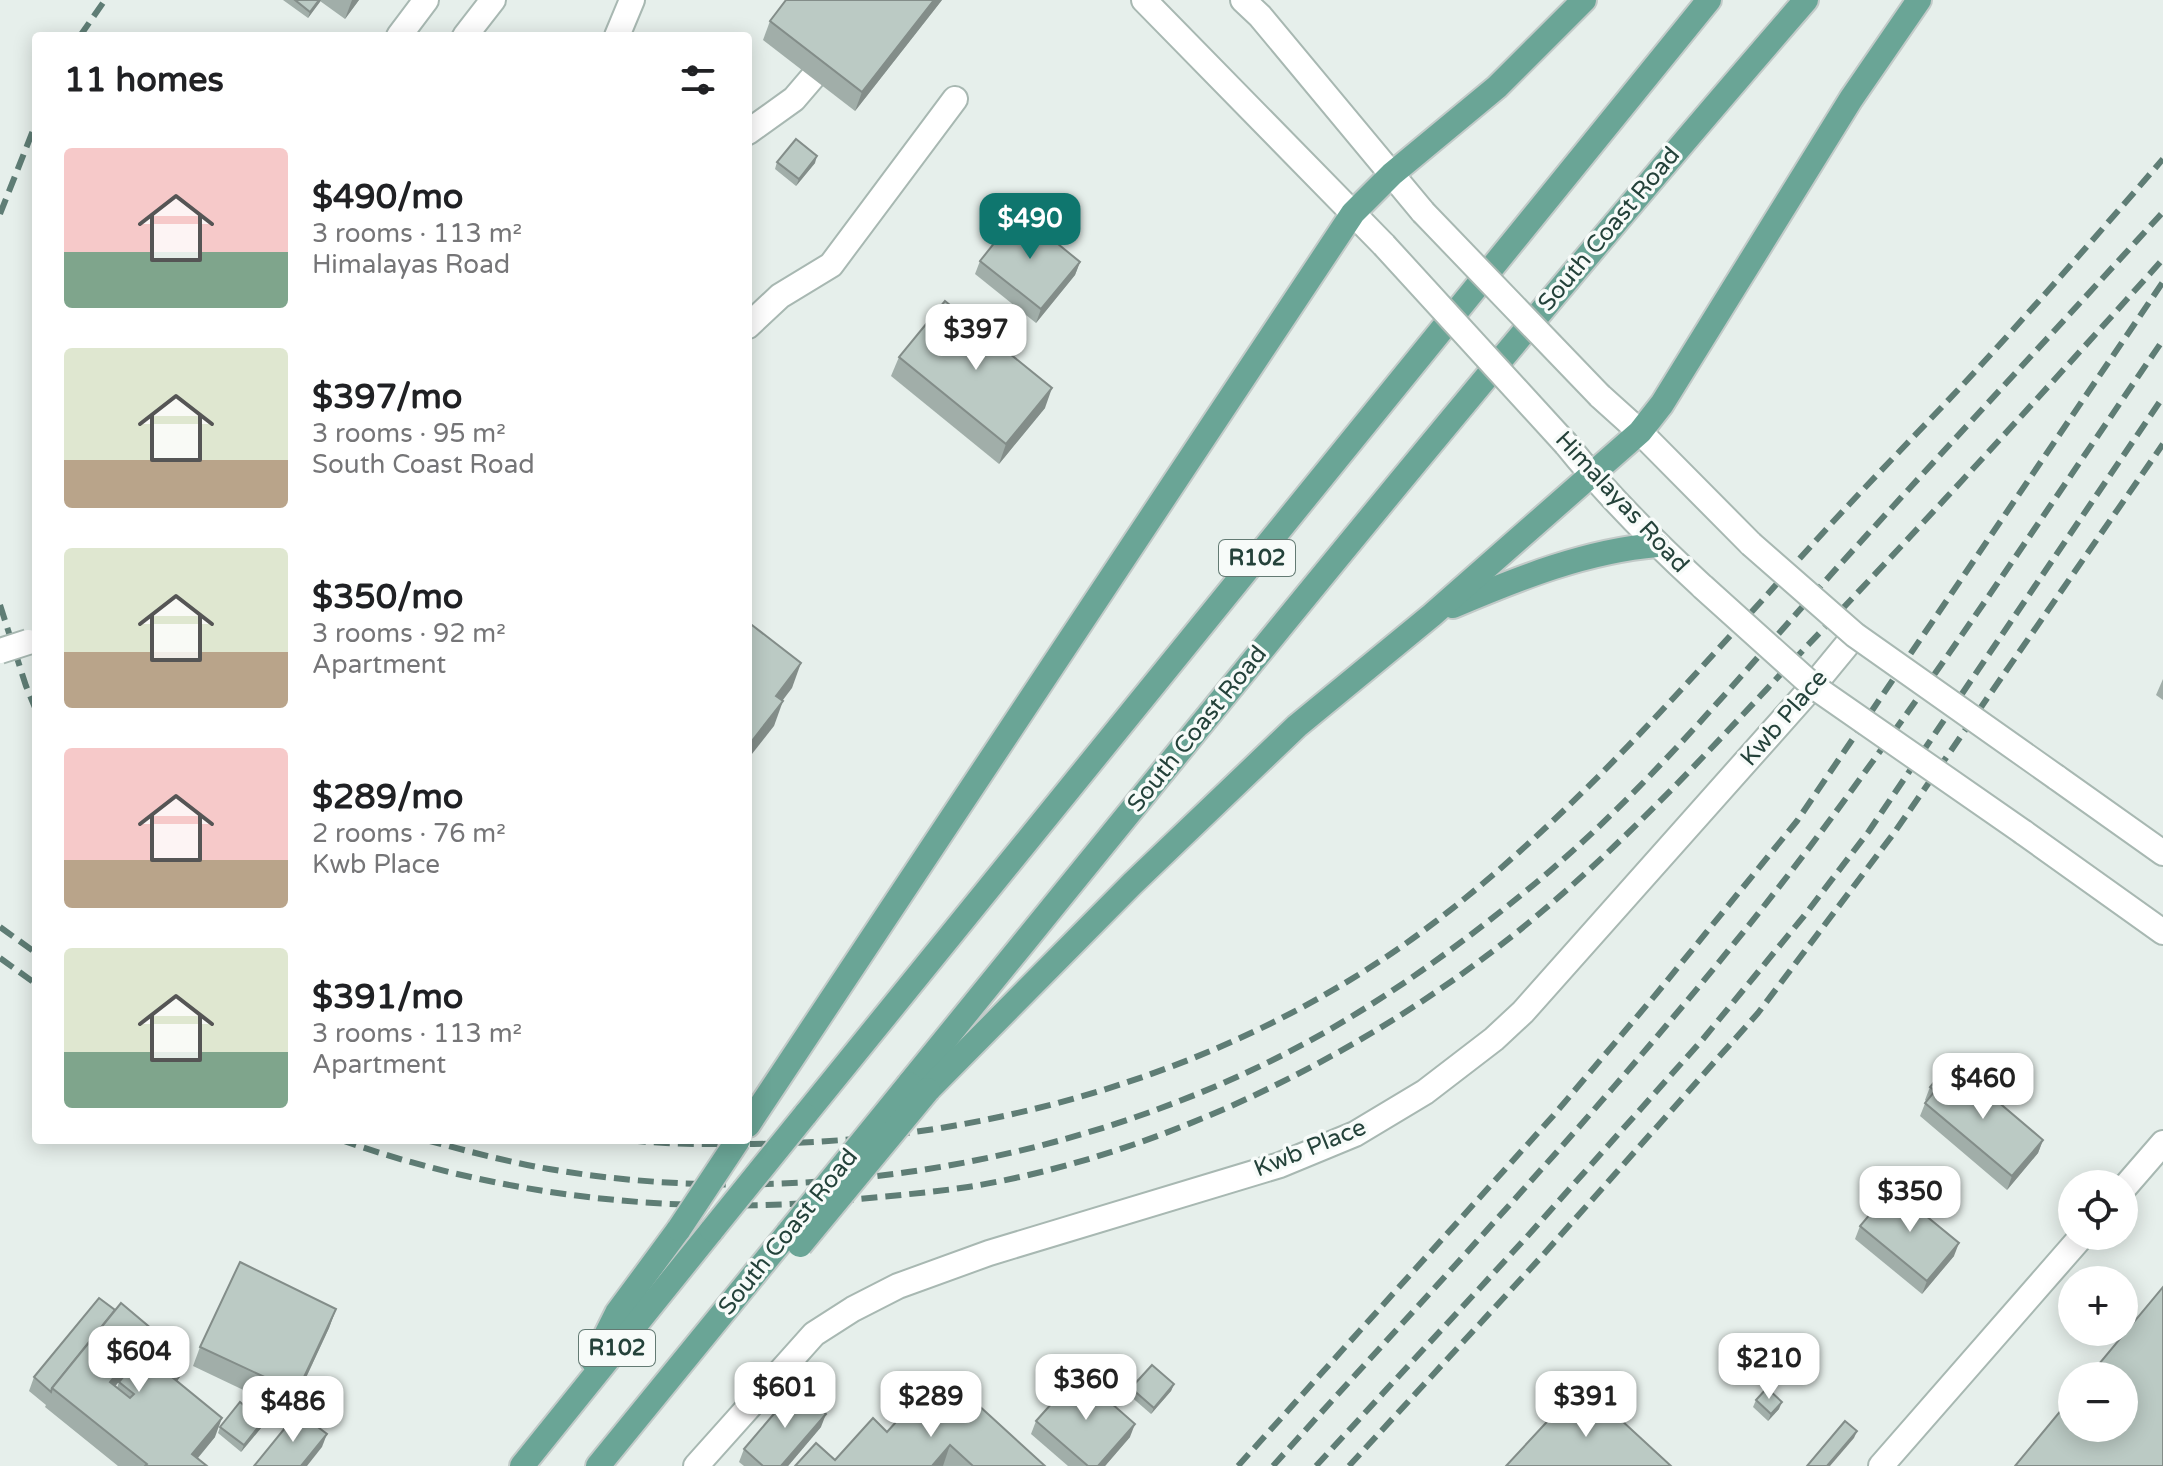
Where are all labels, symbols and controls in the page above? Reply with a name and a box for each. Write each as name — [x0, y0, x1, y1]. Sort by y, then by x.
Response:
icon: filters — [676, 58, 720, 102]
text: 11 homes — [64, 60, 224, 101]
street label: South Coast Road — [1532, 141, 1686, 317]
text: $490/mo — [312, 177, 463, 218]
icon: home — [128, 180, 224, 276]
pin: $490 — [983, 193, 1077, 261]
text: $490 — [997, 203, 1063, 234]
text: 3 rooms · 113 m² — [312, 218, 522, 249]
text: Himalayas Road — [312, 249, 510, 280]
pin: $397 — [929, 304, 1023, 372]
text: $397 — [943, 314, 1009, 345]
text: $397/mo — [312, 377, 462, 418]
icon: home — [128, 380, 224, 476]
text: 3 rooms · 95 m² — [312, 418, 506, 449]
street label: Himalayas Road — [1549, 425, 1695, 579]
text: South Coast Road — [312, 449, 535, 480]
road number: R102 — [1219, 540, 1295, 576]
text: $350/mo — [312, 577, 463, 618]
icon: home — [128, 580, 224, 676]
text: 3 rooms · 92 m² — [312, 618, 506, 649]
street label: South Coast Road — [1121, 640, 1273, 818]
text: Apartment — [312, 649, 446, 680]
street label: Kwb Place — [1734, 664, 1834, 772]
text: $289/mo — [312, 777, 463, 818]
icon: home — [128, 780, 224, 876]
text: 2 rooms · 76 m² — [312, 818, 506, 849]
text: Kwb Place — [312, 849, 440, 880]
text: $391/mo — [312, 977, 463, 1018]
icon: home — [128, 980, 224, 1076]
text: 3 rooms · 113 m² — [312, 1018, 522, 1049]
text: Apartment — [312, 1049, 446, 1080]
pin: $460 — [1936, 1053, 2030, 1121]
text: $460 — [1950, 1063, 2016, 1094]
street label: Kwb Place — [1250, 1112, 1370, 1184]
street label: South Coast Road — [712, 1143, 864, 1321]
pin: $350 — [1863, 1166, 1957, 1234]
map controls — [2058, 1170, 2138, 1442]
button: locate — [2058, 1170, 2138, 1250]
text: $350 — [1877, 1176, 1943, 1207]
button: + — [2058, 1266, 2138, 1346]
pin: $604 — [92, 1326, 186, 1394]
road number: R102 — [579, 1330, 655, 1366]
pin: $210 — [1722, 1333, 1816, 1401]
text: $604 — [106, 1336, 172, 1367]
text: $210 — [1736, 1343, 1802, 1374]
pin: $360 — [1039, 1354, 1133, 1422]
pin: $601 — [738, 1362, 832, 1430]
button: − — [2058, 1362, 2138, 1442]
text: $360 — [1053, 1364, 1119, 1395]
pin: $289 — [884, 1371, 978, 1439]
pin: $391 — [1539, 1371, 1633, 1439]
text: $601 — [752, 1372, 818, 1403]
pin: $486 — [246, 1376, 340, 1444]
text: $289 — [898, 1381, 964, 1412]
text: $391 — [1553, 1381, 1619, 1412]
text: $486 — [260, 1386, 326, 1417]

